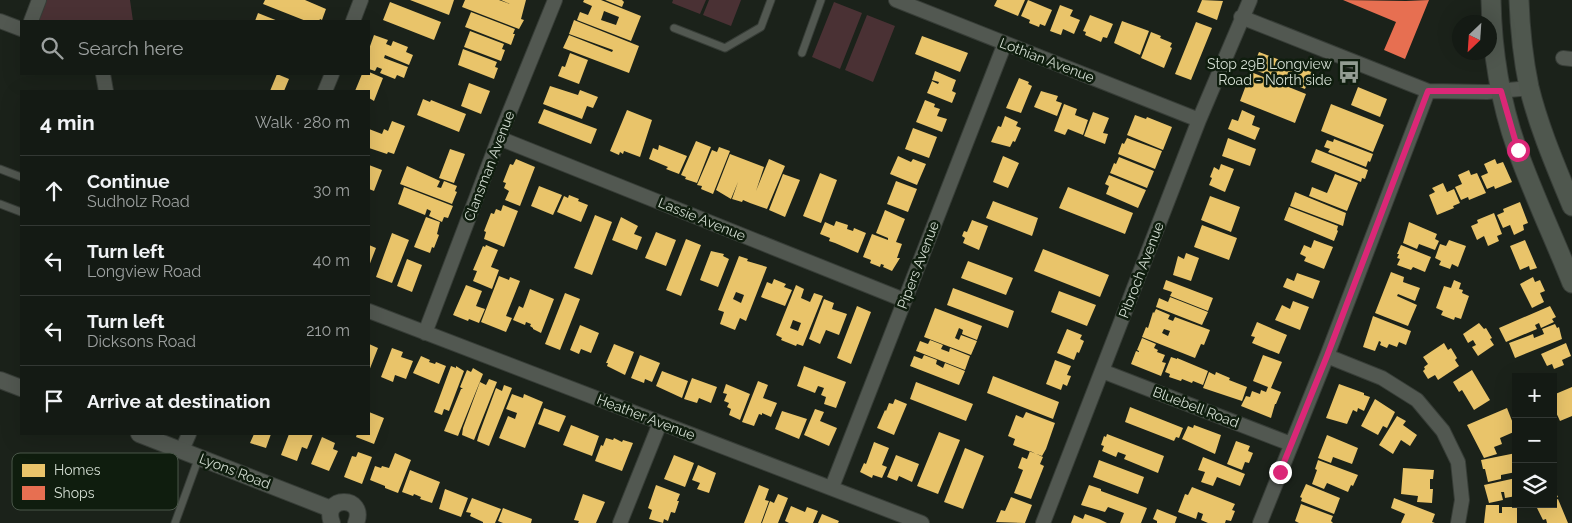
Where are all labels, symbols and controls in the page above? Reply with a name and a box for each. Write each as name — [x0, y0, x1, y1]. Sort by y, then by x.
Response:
north arrow — [1452, 15, 1497, 60]
search box — [20, 20, 370, 75]
icon: search — [38, 34, 66, 62]
street label: Lothian Avenue — [997, 35, 1097, 85]
text: Search here — [78, 37, 184, 59]
place label: Stop 29B Longview Road - North side — [1207, 56, 1333, 88]
bus stop icon: Stop 29B Longview Road - North side — [1336, 59, 1362, 85]
street label: Clansman Avenue — [461, 109, 517, 223]
text: 4 min — [40, 110, 95, 135]
text: Walk · 280 m — [255, 113, 350, 132]
route start — [1507, 139, 1530, 162]
text: Continue — [87, 170, 170, 192]
icon: ahead — [40, 177, 68, 205]
text: 30 m — [313, 181, 350, 200]
text: Sudholz Road — [87, 192, 190, 211]
street label: Lassie Avenue — [656, 194, 748, 244]
street label: Pipers Avenue — [894, 219, 942, 311]
street label: Pibroch Avenue — [1115, 220, 1167, 320]
text: Turn left — [87, 240, 164, 262]
icon: left — [40, 247, 68, 275]
text: 40 m — [313, 251, 350, 270]
text: Longview Road — [87, 262, 201, 281]
text: Turn left — [87, 310, 164, 332]
icon: left — [40, 317, 68, 345]
text: 210 m — [306, 321, 350, 340]
text: Dicksons Road — [87, 332, 196, 351]
map controls — [1512, 373, 1557, 508]
button: + — [1512, 373, 1557, 418]
street label: Bluebell Road — [1151, 383, 1241, 431]
icon: arrive — [40, 387, 68, 415]
text: Arrive at destination — [87, 390, 271, 412]
street label: Heather Avenue — [595, 391, 697, 443]
button: − — [1512, 418, 1557, 463]
street label: Lyons Road — [197, 450, 273, 492]
legend — [12, 453, 178, 510]
route end — [1269, 461, 1292, 484]
text: Homes — [54, 462, 101, 478]
button: layers — [1512, 463, 1557, 508]
text: Shops — [54, 485, 95, 501]

